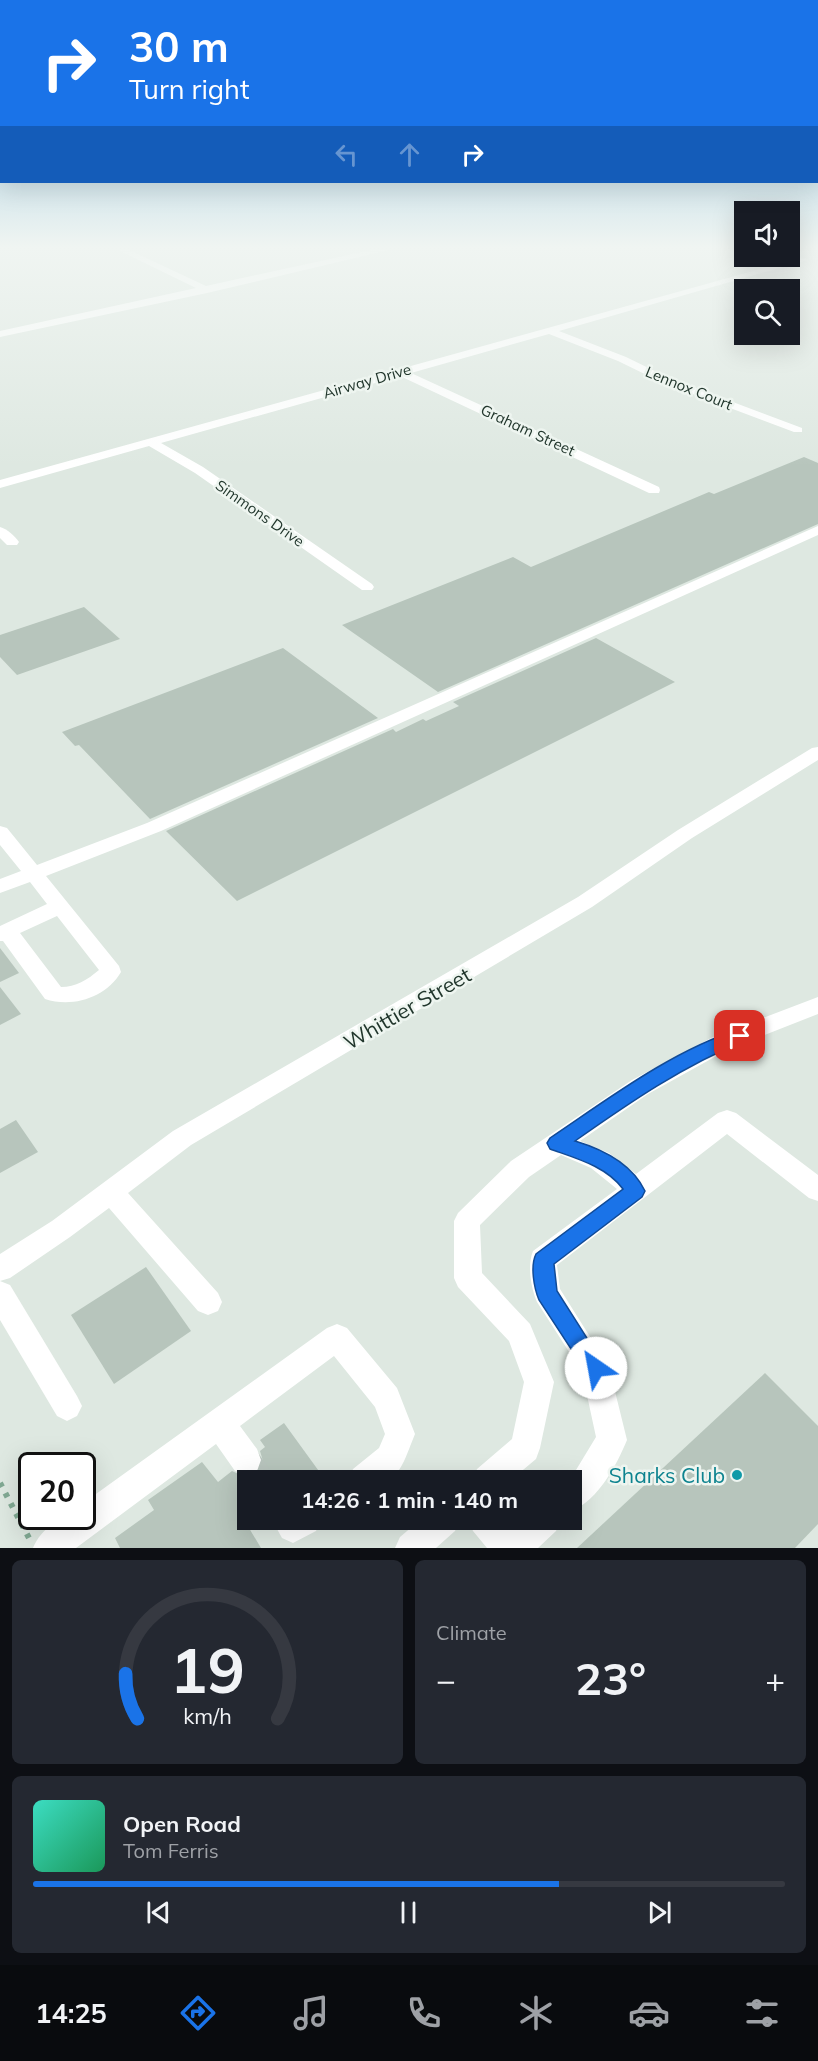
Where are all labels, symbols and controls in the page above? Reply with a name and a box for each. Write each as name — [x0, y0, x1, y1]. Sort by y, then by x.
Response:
text: 30 m — [129, 20, 229, 73]
icon: right — [30, 24, 108, 102]
text: Turn right — [129, 72, 249, 106]
icon: left — [330, 138, 363, 171]
icon: ahead — [393, 138, 426, 171]
icon: right — [456, 138, 489, 171]
map controls — [734, 201, 800, 345]
button: sound — [734, 201, 800, 267]
button: search — [734, 279, 800, 345]
street label: Airway Drive — [321, 359, 413, 403]
street label: Lennox Court — [643, 362, 735, 414]
street label: Graham Street — [478, 400, 578, 460]
street label: Simmons Drive — [212, 475, 308, 551]
street label: Whittier Street — [339, 961, 475, 1055]
pin — [714, 1010, 765, 1061]
icon: arrive — [723, 1019, 756, 1052]
position arrow — [564, 1336, 628, 1400]
speed limit sign: 20 — [18, 1452, 96, 1530]
place label: Sharks Club — [609, 1462, 725, 1488]
marker: Sharks Club — [730, 1468, 744, 1482]
text: 14:26 · 1 min · 140 m — [301, 1486, 518, 1514]
text: Climate — [436, 1620, 507, 1645]
text: 19 — [170, 1630, 245, 1709]
text: 23° — [575, 1650, 646, 1706]
text: − — [436, 1659, 456, 1700]
text: + — [765, 1659, 785, 1700]
text: km/h — [183, 1702, 232, 1729]
text: Open Road — [123, 1810, 241, 1838]
text: Tom Ferris — [123, 1838, 219, 1863]
icon: previous — [142, 1896, 175, 1929]
icon: pause — [392, 1896, 425, 1929]
icon: next — [643, 1896, 676, 1929]
icon: directions — [177, 1992, 219, 2034]
icon: music — [290, 1992, 332, 2034]
icon: phone — [403, 1992, 445, 2034]
icon: climate — [515, 1992, 557, 2034]
icon: car — [628, 1992, 670, 2034]
icon: filters — [741, 1992, 783, 2034]
text: 14:25 — [35, 1996, 107, 2030]

